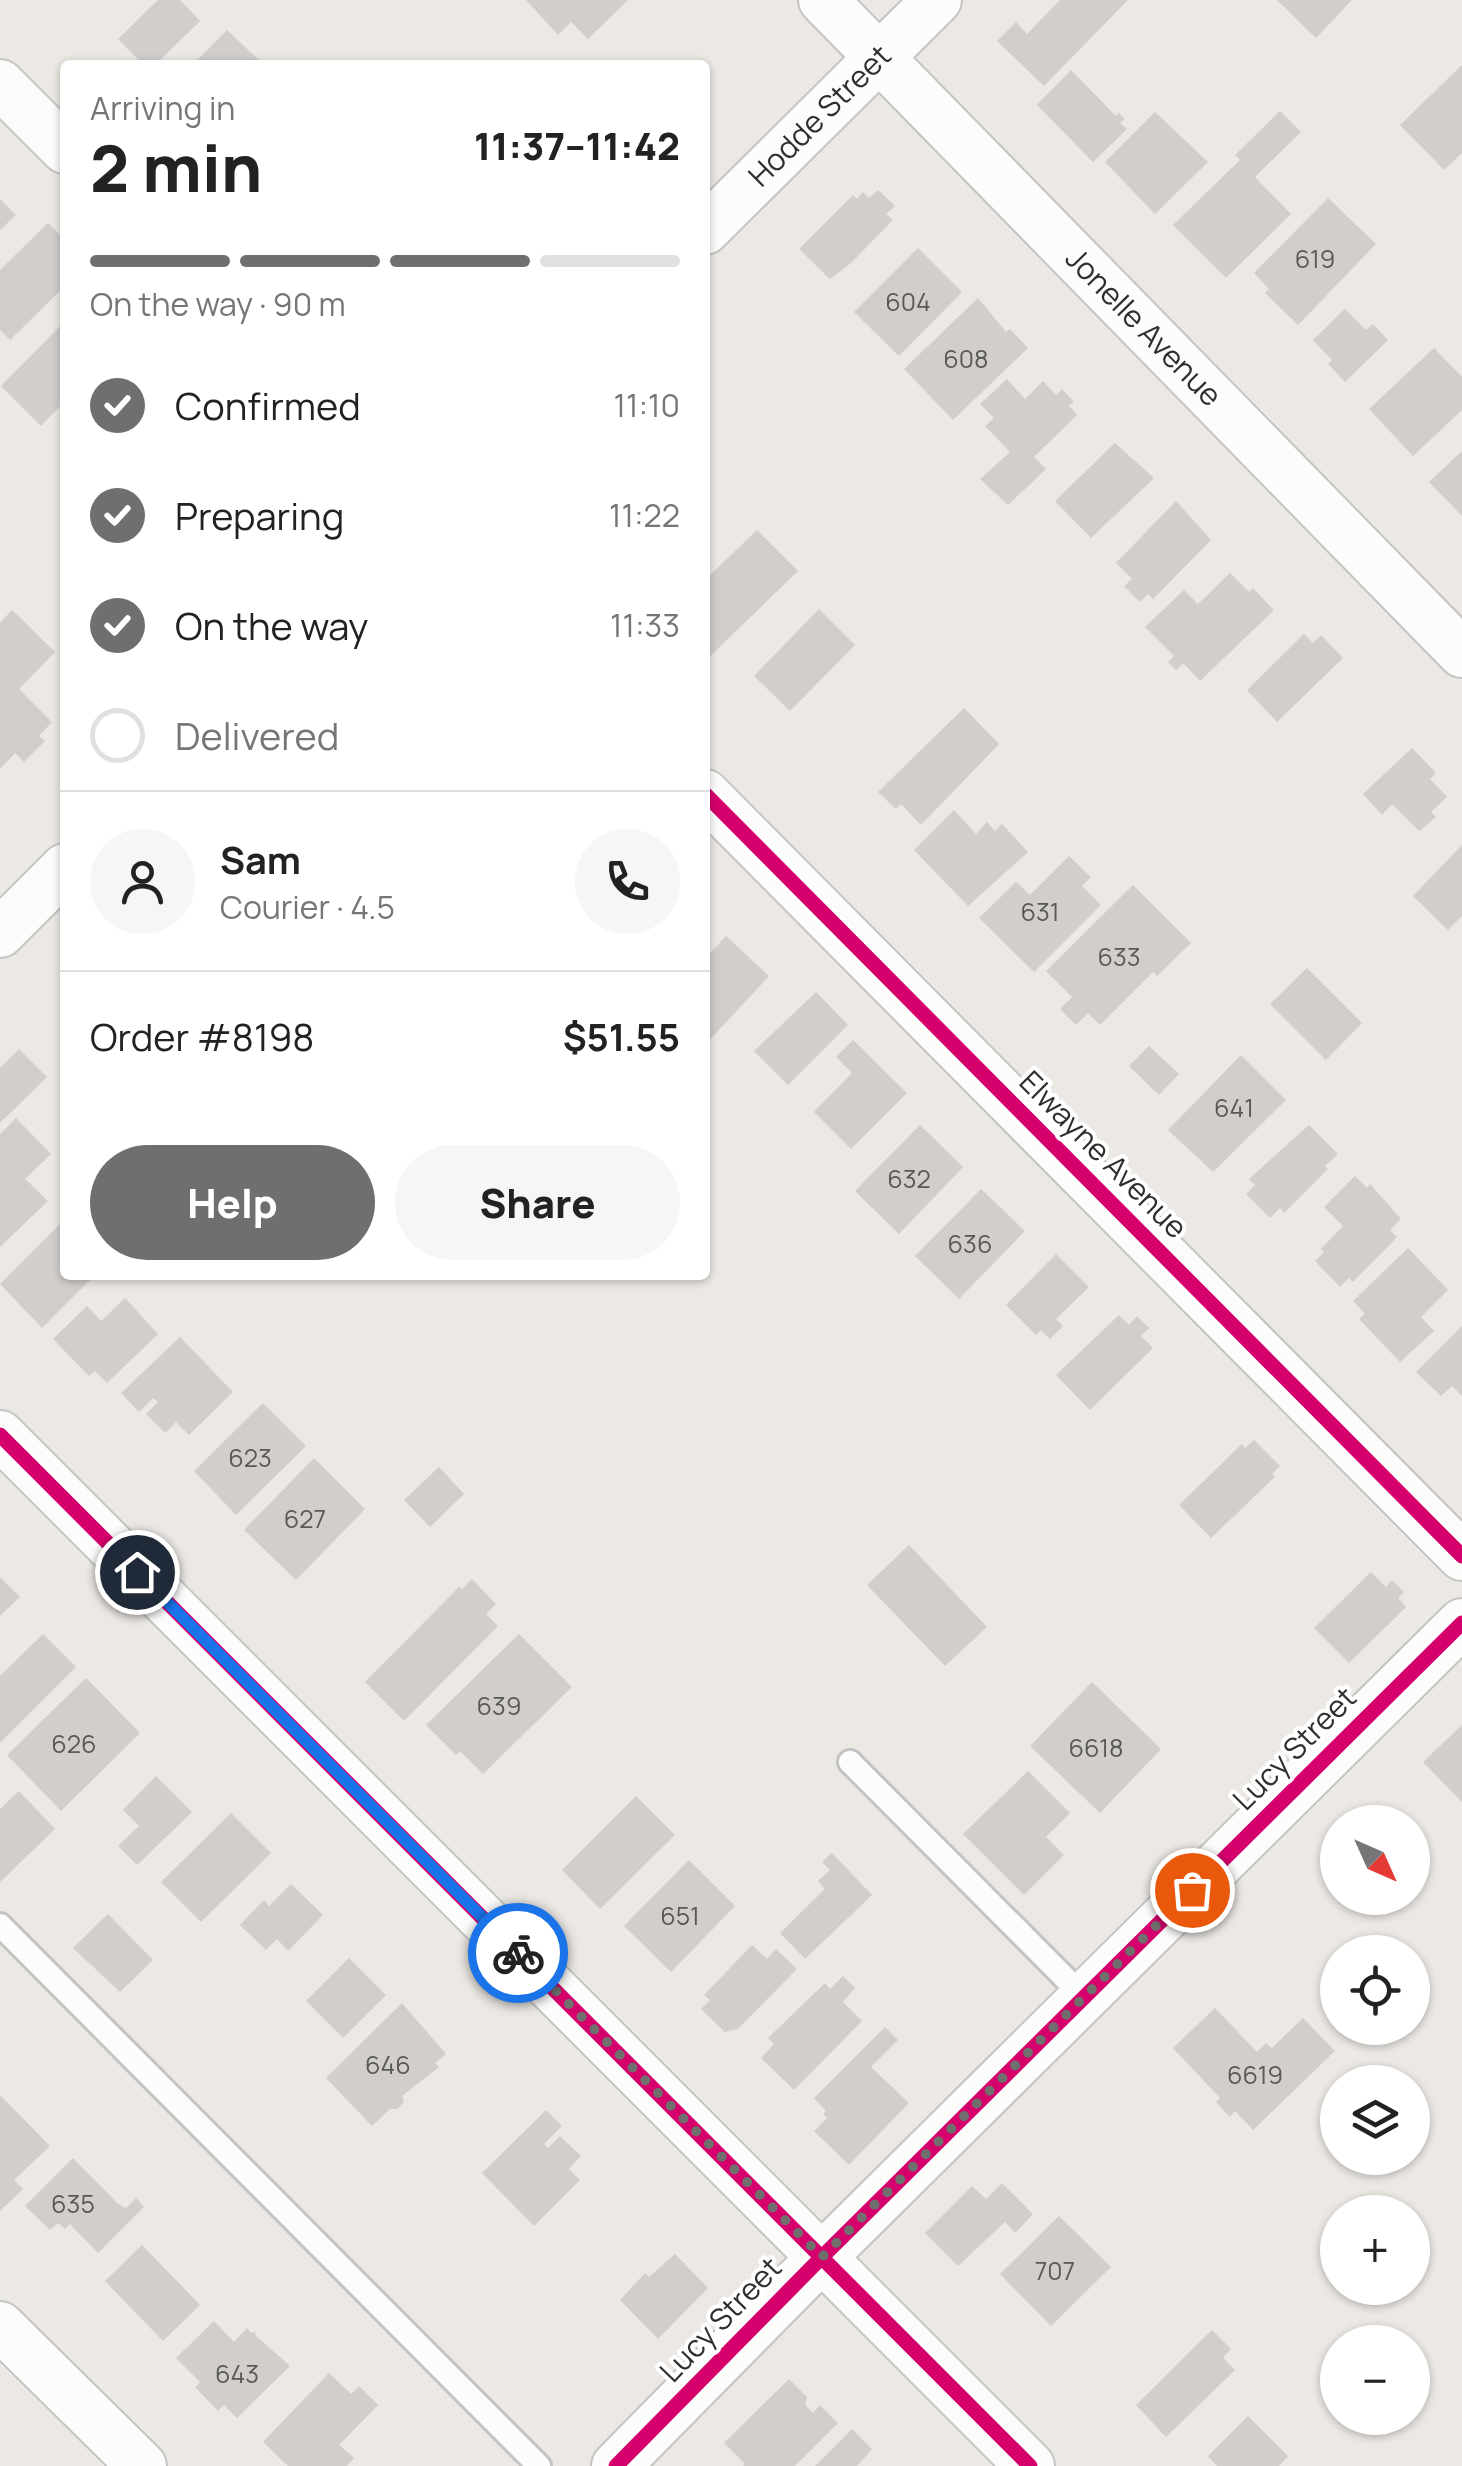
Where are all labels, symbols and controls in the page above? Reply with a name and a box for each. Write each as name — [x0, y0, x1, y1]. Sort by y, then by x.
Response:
street label: Hodde Street — [739, 35, 899, 195]
text: Arriving in — [90, 86, 235, 130]
text: 11:37–11:42 — [474, 119, 680, 171]
text: 2 min — [90, 123, 262, 212]
street label: Jonelle Avenue — [1057, 238, 1232, 415]
house number: 619 — [1295, 241, 1335, 276]
text: On the way · 90 m — [90, 282, 346, 326]
house number: 604 — [885, 284, 931, 319]
house number: 608 — [943, 341, 989, 376]
icon: check — [90, 378, 145, 433]
text: Confirmed — [175, 379, 361, 431]
text: 11:10 — [613, 383, 680, 427]
icon: check — [90, 488, 145, 543]
text: Preparing — [175, 489, 344, 541]
text: 11:22 — [609, 493, 680, 537]
icon: check — [90, 598, 145, 653]
text: On the way — [175, 599, 368, 651]
text: 11:33 — [610, 603, 680, 647]
text: Delivered — [175, 709, 339, 761]
button: person — [90, 829, 195, 934]
button: phone — [575, 829, 680, 934]
text: Sam — [220, 833, 301, 885]
text: Courier · 4.5 — [220, 885, 395, 929]
house number: 631 — [1020, 894, 1060, 929]
house number: 633 — [1097, 939, 1141, 974]
text: Order #8198 — [90, 1010, 314, 1062]
text: $51.55 — [563, 1010, 680, 1062]
street label: Elwayne Avenue — [1011, 1061, 1197, 1247]
house number: 641 — [1214, 1090, 1254, 1125]
button: Help — [90, 1145, 375, 1260]
button: Share — [395, 1145, 680, 1260]
house number: 632 — [887, 1161, 931, 1196]
house number: 636 — [948, 1226, 992, 1261]
house number: 623 — [228, 1440, 272, 1475]
house number: 627 — [284, 1501, 326, 1536]
pin — [95, 1530, 180, 1615]
icon: home — [110, 1545, 165, 1600]
street label: Lucy Street — [1223, 1677, 1365, 1819]
house number: 639 — [477, 1688, 521, 1723]
house number: 626 — [51, 1726, 97, 1761]
house number: 6618 — [1069, 1730, 1123, 1765]
north arrow — [1320, 1805, 1430, 1915]
map controls — [1320, 1805, 1430, 2435]
pin — [1150, 1848, 1235, 1933]
icon: bag — [1165, 1863, 1220, 1918]
house number: 651 — [660, 1898, 700, 1933]
courier — [468, 1903, 568, 2003]
icon: bike — [491, 1926, 546, 1981]
button: locate — [1320, 1935, 1430, 2045]
house number: 646 — [365, 2047, 411, 2082]
house number: 6619 — [1227, 2057, 1283, 2092]
button: layers — [1320, 2065, 1430, 2175]
house number: 635 — [51, 2186, 95, 2221]
button: + — [1320, 2195, 1430, 2305]
street label: Lucy Street — [650, 2248, 790, 2390]
house number: 707 — [1035, 2253, 1075, 2288]
button: − — [1320, 2325, 1430, 2435]
house number: 643 — [215, 2356, 259, 2391]

